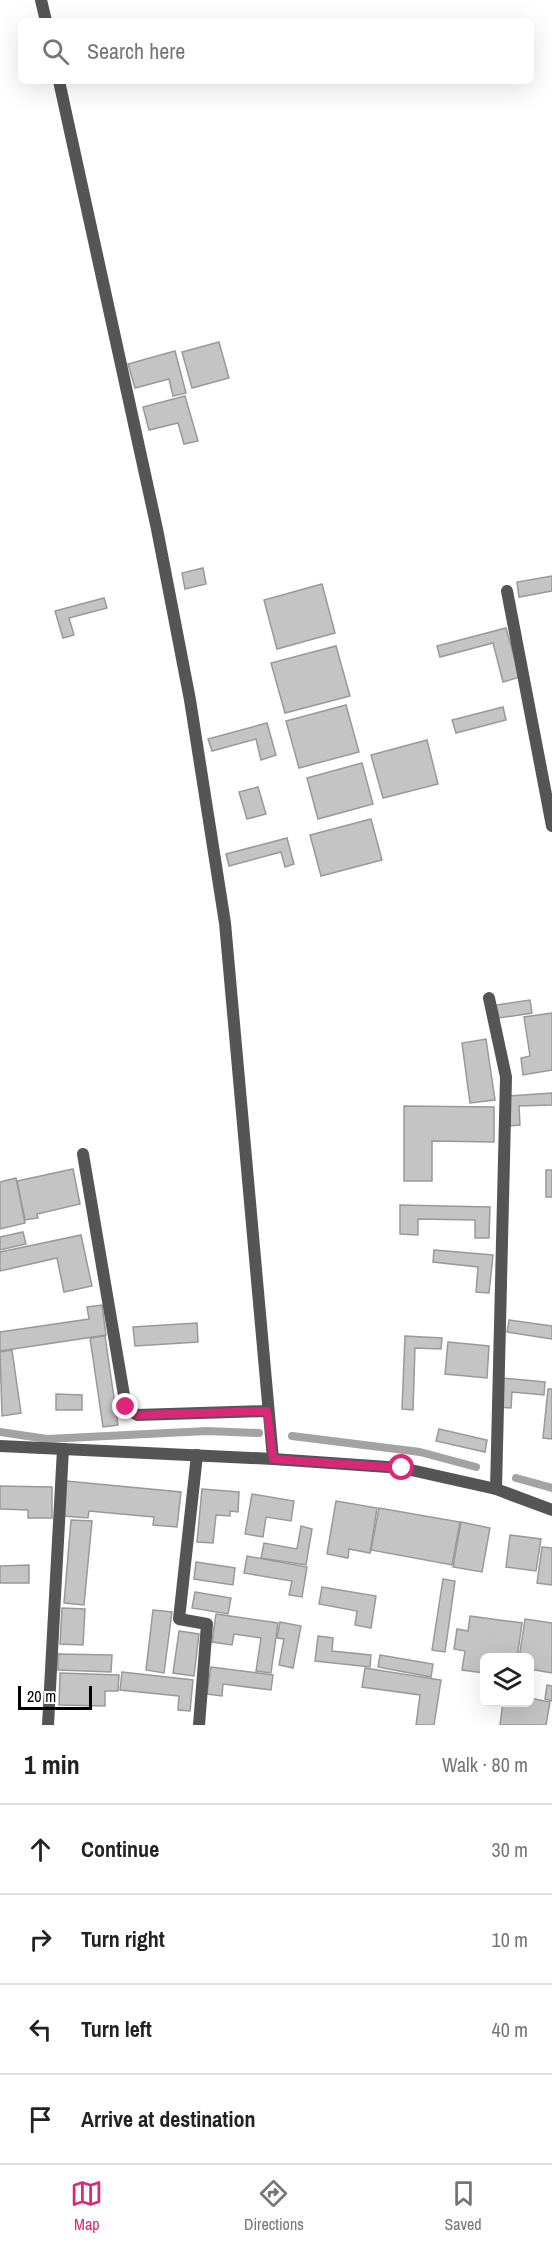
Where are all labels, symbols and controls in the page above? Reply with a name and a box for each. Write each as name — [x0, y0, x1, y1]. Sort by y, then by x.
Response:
search box — [18, 18, 534, 84]
icon: search — [39, 35, 72, 68]
text: Search here — [87, 36, 185, 66]
route end — [112, 1393, 138, 1419]
route start — [388, 1454, 414, 1480]
map controls — [480, 1653, 534, 1707]
button: layers — [480, 1653, 534, 1707]
scale bar — [18, 1683, 92, 1710]
text: 20 m — [27, 1685, 56, 1707]
text: 1 min — [24, 1747, 80, 1782]
text: Walk · 80 m — [442, 1751, 528, 1778]
icon: ahead — [24, 1833, 57, 1866]
text: Continue — [81, 1834, 159, 1864]
text: 30 m — [492, 1836, 528, 1863]
icon: right — [24, 1923, 57, 1956]
text: Turn right — [81, 1924, 165, 1954]
text: 10 m — [492, 1926, 528, 1953]
icon: left — [24, 2013, 57, 2046]
text: Turn left — [81, 2014, 152, 2044]
text: 40 m — [492, 2016, 528, 2043]
icon: arrive — [24, 2103, 57, 2136]
text: Arrive at destination — [81, 2104, 255, 2134]
tab: Map — [70, 2177, 103, 2235]
tab: Directions — [244, 2177, 304, 2235]
tab: Saved — [444, 2177, 482, 2235]

